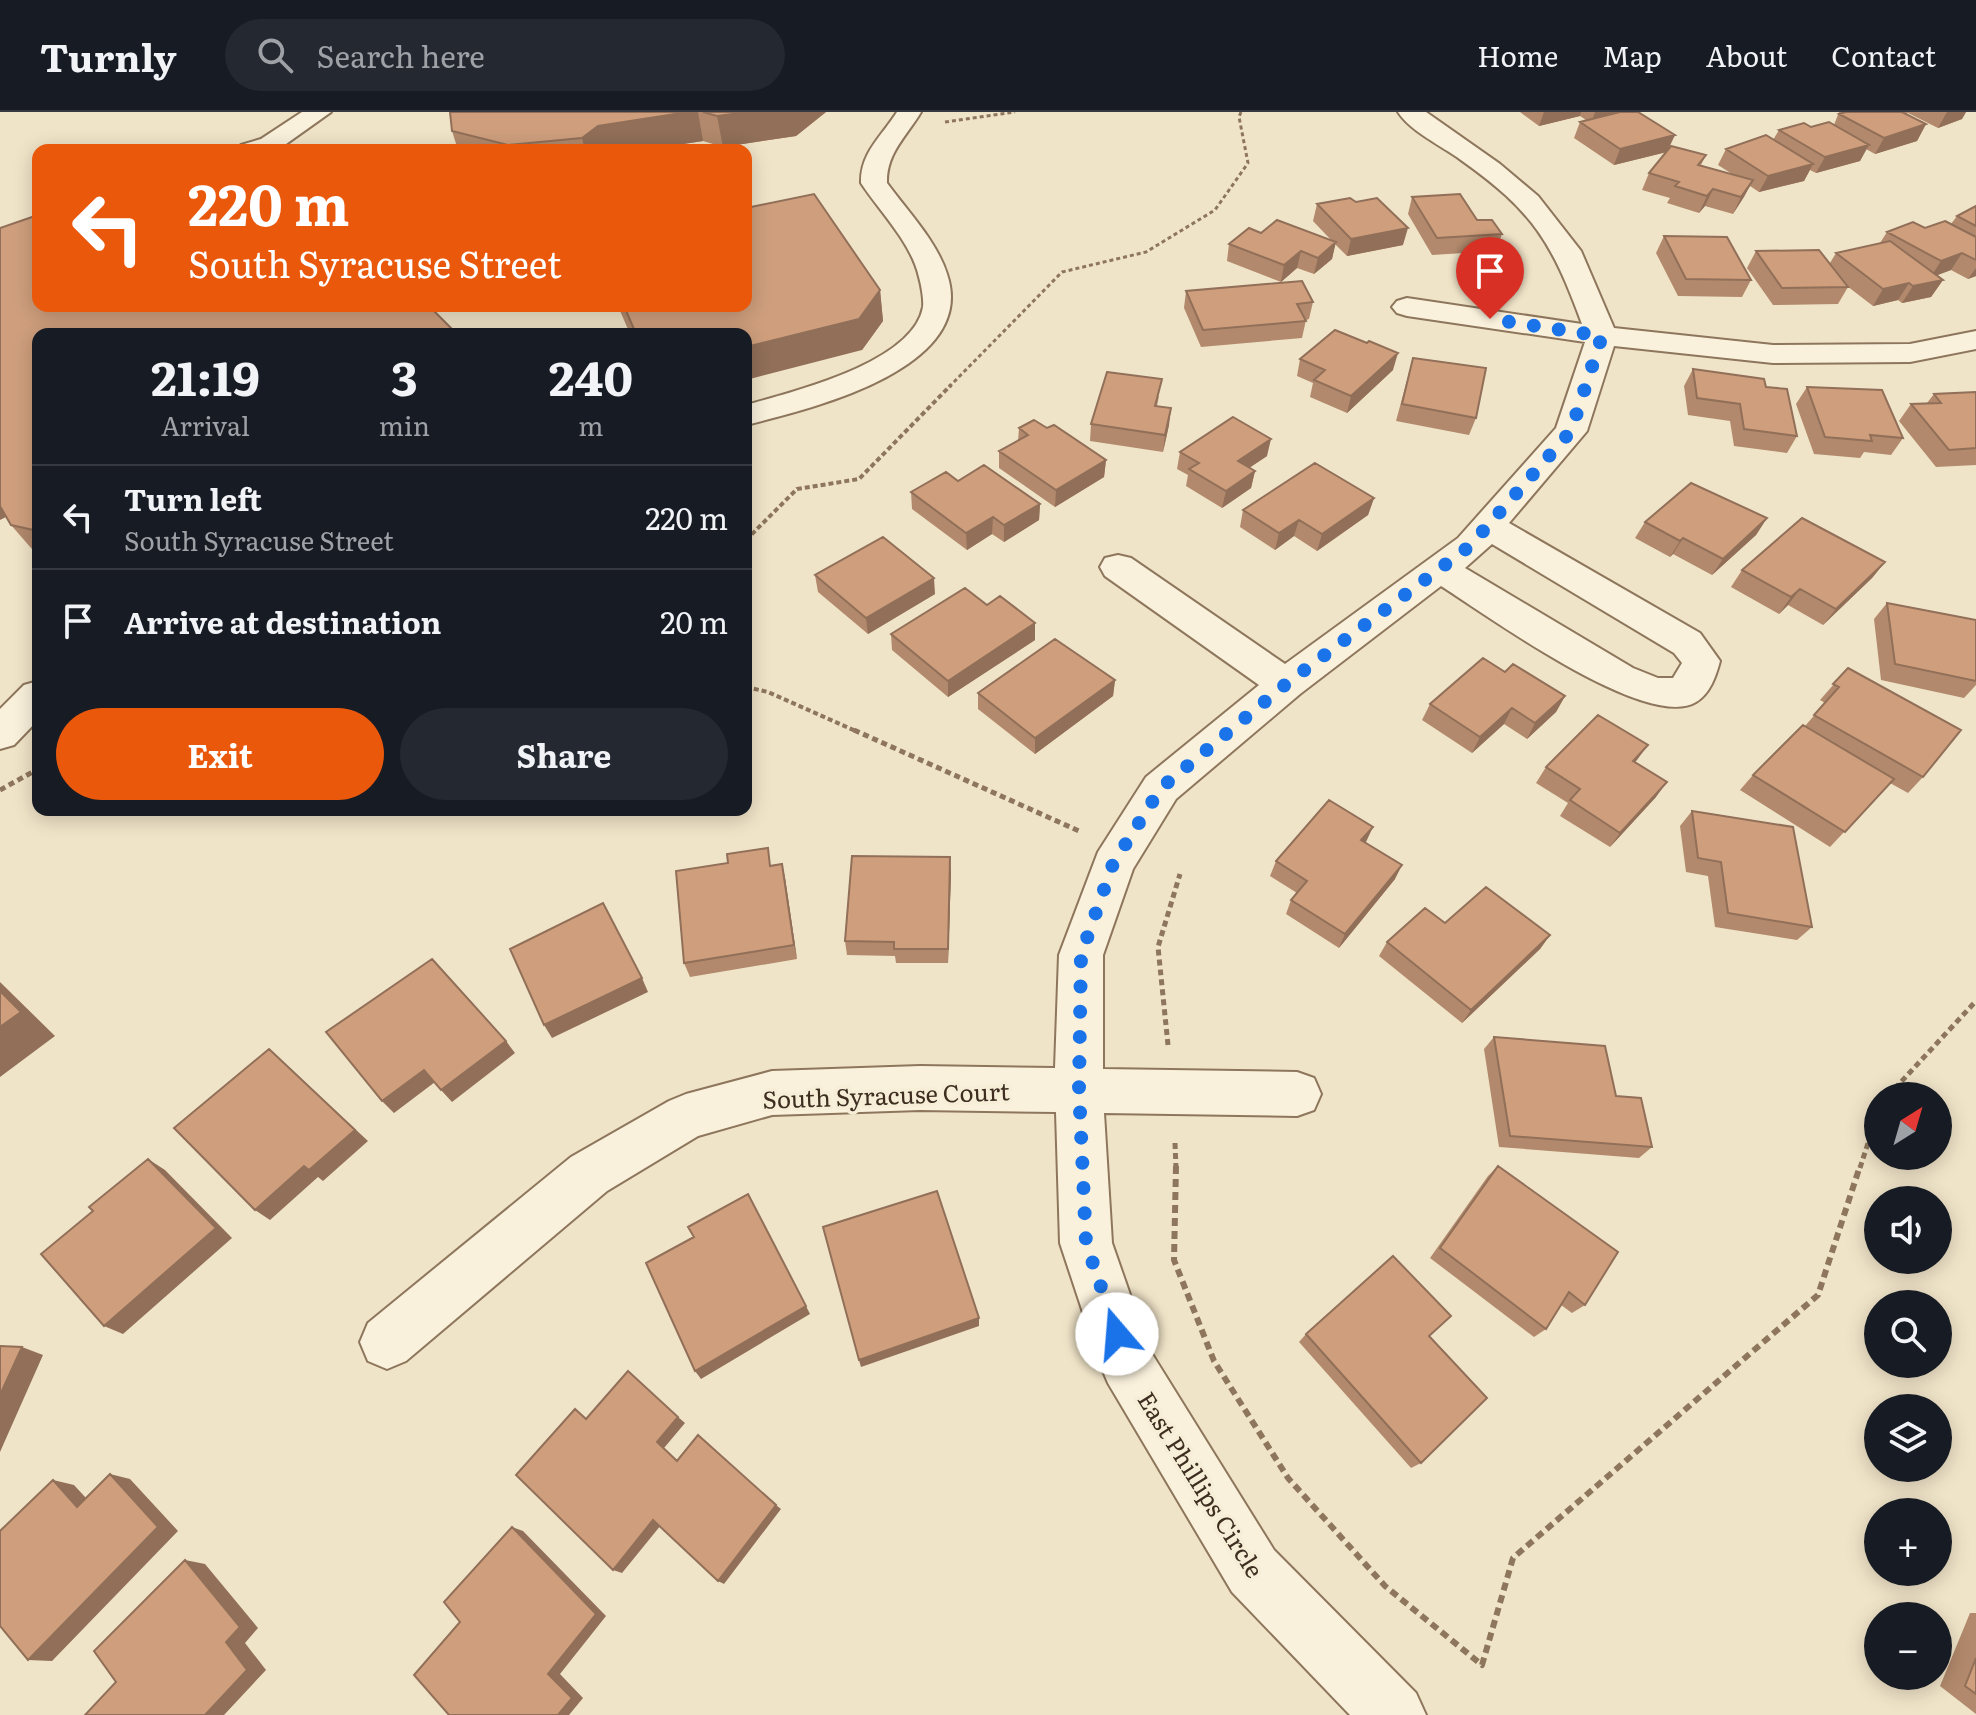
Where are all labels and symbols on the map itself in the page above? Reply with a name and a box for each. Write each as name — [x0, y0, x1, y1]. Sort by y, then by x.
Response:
pin — [1456, 237, 1524, 319]
street label: South Syracuse Court — [762, 1072, 1010, 1116]
north arrow — [1864, 1082, 1952, 1170]
position arrow — [1075, 1292, 1159, 1376]
street label: East Phillips Circle — [1131, 1384, 1273, 1584]

